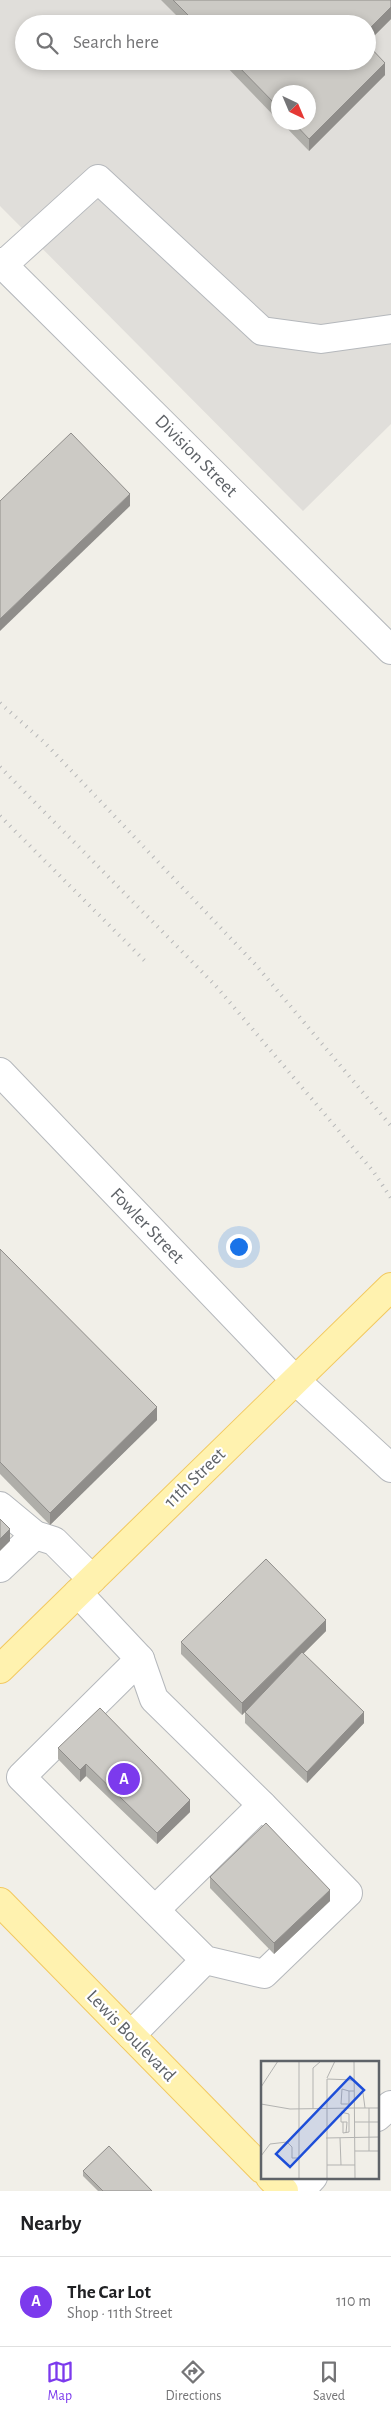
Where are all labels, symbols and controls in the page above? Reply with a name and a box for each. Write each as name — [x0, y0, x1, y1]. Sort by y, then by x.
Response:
search box — [15, 15, 376, 70]
icon: search — [33, 29, 61, 57]
text: Search here — [73, 33, 159, 52]
north arrow — [271, 85, 316, 130]
street label: Division Street — [151, 411, 241, 501]
street label: Fowler Street — [107, 1185, 187, 1267]
your location — [226, 1234, 252, 1260]
street label: 11th Street — [161, 1444, 229, 1512]
pin: A — [108, 1760, 140, 1798]
street label: Lewis Boulevard — [83, 1987, 179, 2085]
inset map — [261, 2061, 378, 2178]
text: Nearby — [20, 2213, 81, 2234]
text: The Car Lot — [67, 2283, 151, 2302]
text: A — [31, 2293, 41, 2309]
text: 110 m — [336, 2293, 371, 2309]
text: Shop · 11th Street — [67, 2305, 172, 2321]
tab: Map — [46, 2358, 74, 2405]
tab: Directions — [166, 2358, 221, 2405]
tab: Saved — [313, 2358, 345, 2405]

